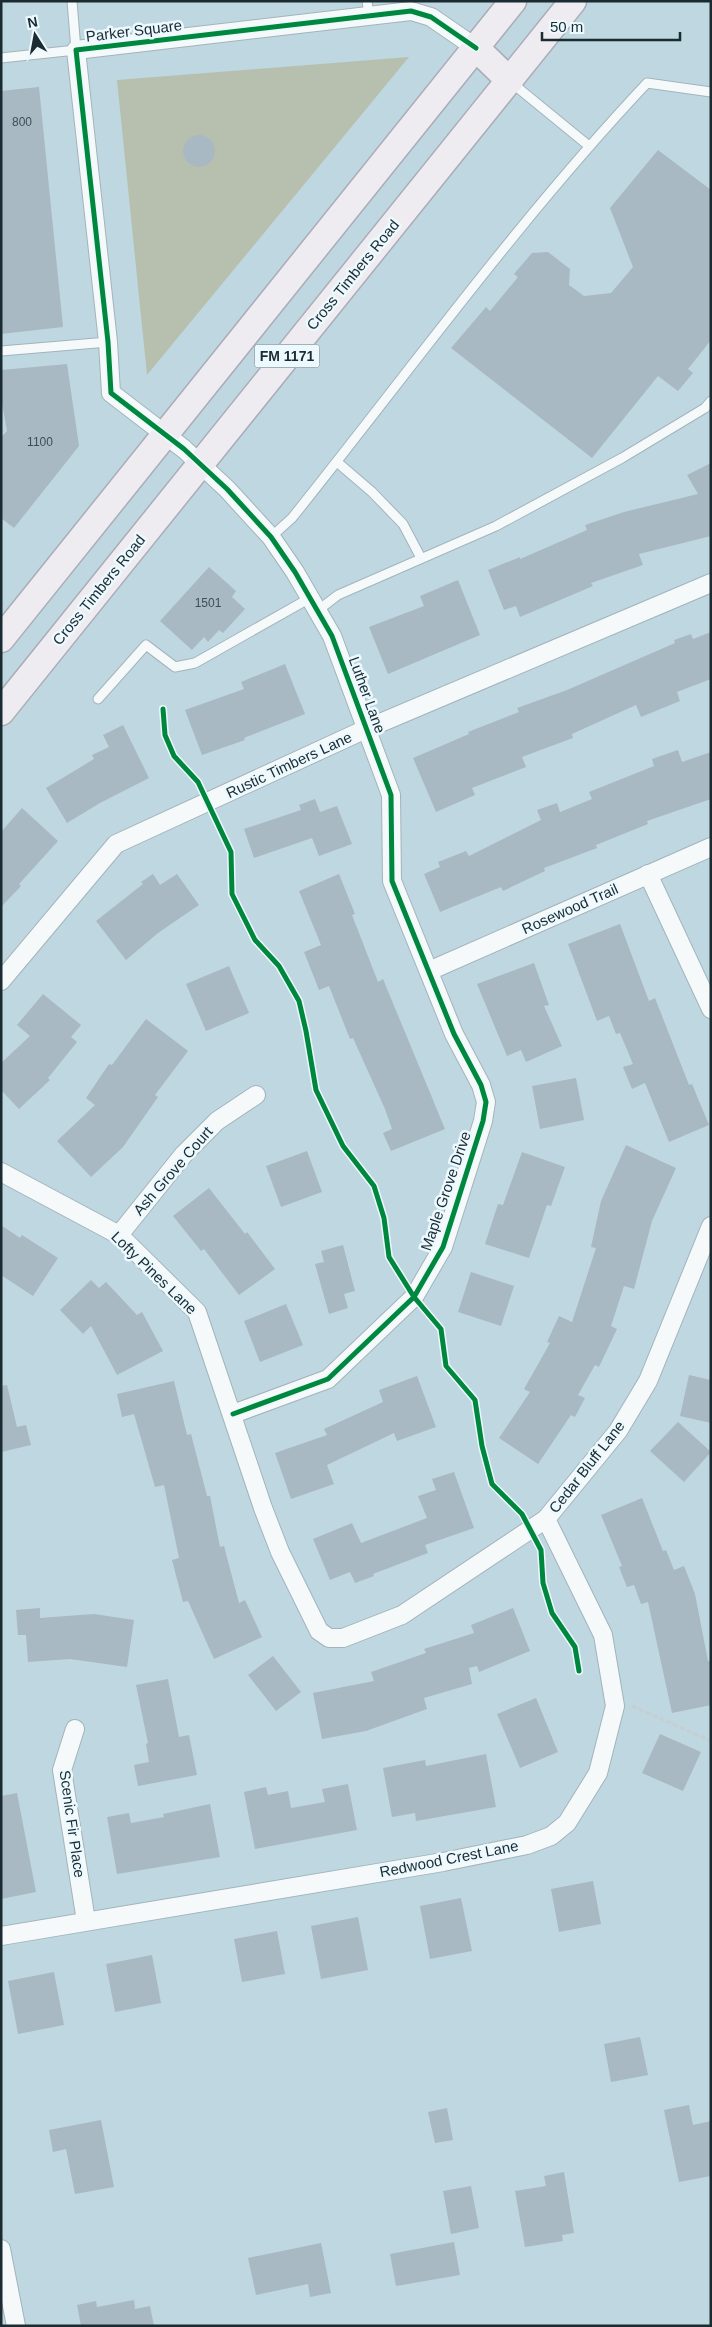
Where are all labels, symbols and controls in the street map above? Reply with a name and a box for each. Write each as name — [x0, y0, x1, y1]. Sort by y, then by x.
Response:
north arrow — [10, 10, 60, 60]
scale bar — [542, 10, 680, 42]
text: N — [26, 13, 39, 31]
street label: Parker Square — [85, 16, 183, 45]
text: 50 m — [550, 18, 583, 35]
house number: 800 — [12, 115, 32, 129]
street label: Cross Timbers Road — [303, 216, 402, 333]
road number: FM 1171 — [254, 344, 320, 368]
house number: 1100 — [27, 435, 53, 449]
street label: Cross Timbers Road — [49, 531, 148, 648]
house number: 1501 — [195, 596, 222, 610]
street label: Luther Lane — [346, 654, 389, 735]
street label: Rustic Timbers Lane — [223, 728, 354, 801]
street label: Rosewood Trail — [519, 880, 620, 937]
street label: Ash Grove Court — [130, 1122, 216, 1218]
street label: Maple Grove Drive — [417, 1129, 474, 1253]
street label: Lofty Pines Lane — [108, 1228, 200, 1318]
street label: Cedar Bluff Lane — [545, 1417, 628, 1516]
street label: Scenic Fir Place — [57, 1769, 88, 1879]
street label: Redwood Crest Lane — [378, 1837, 520, 1880]

